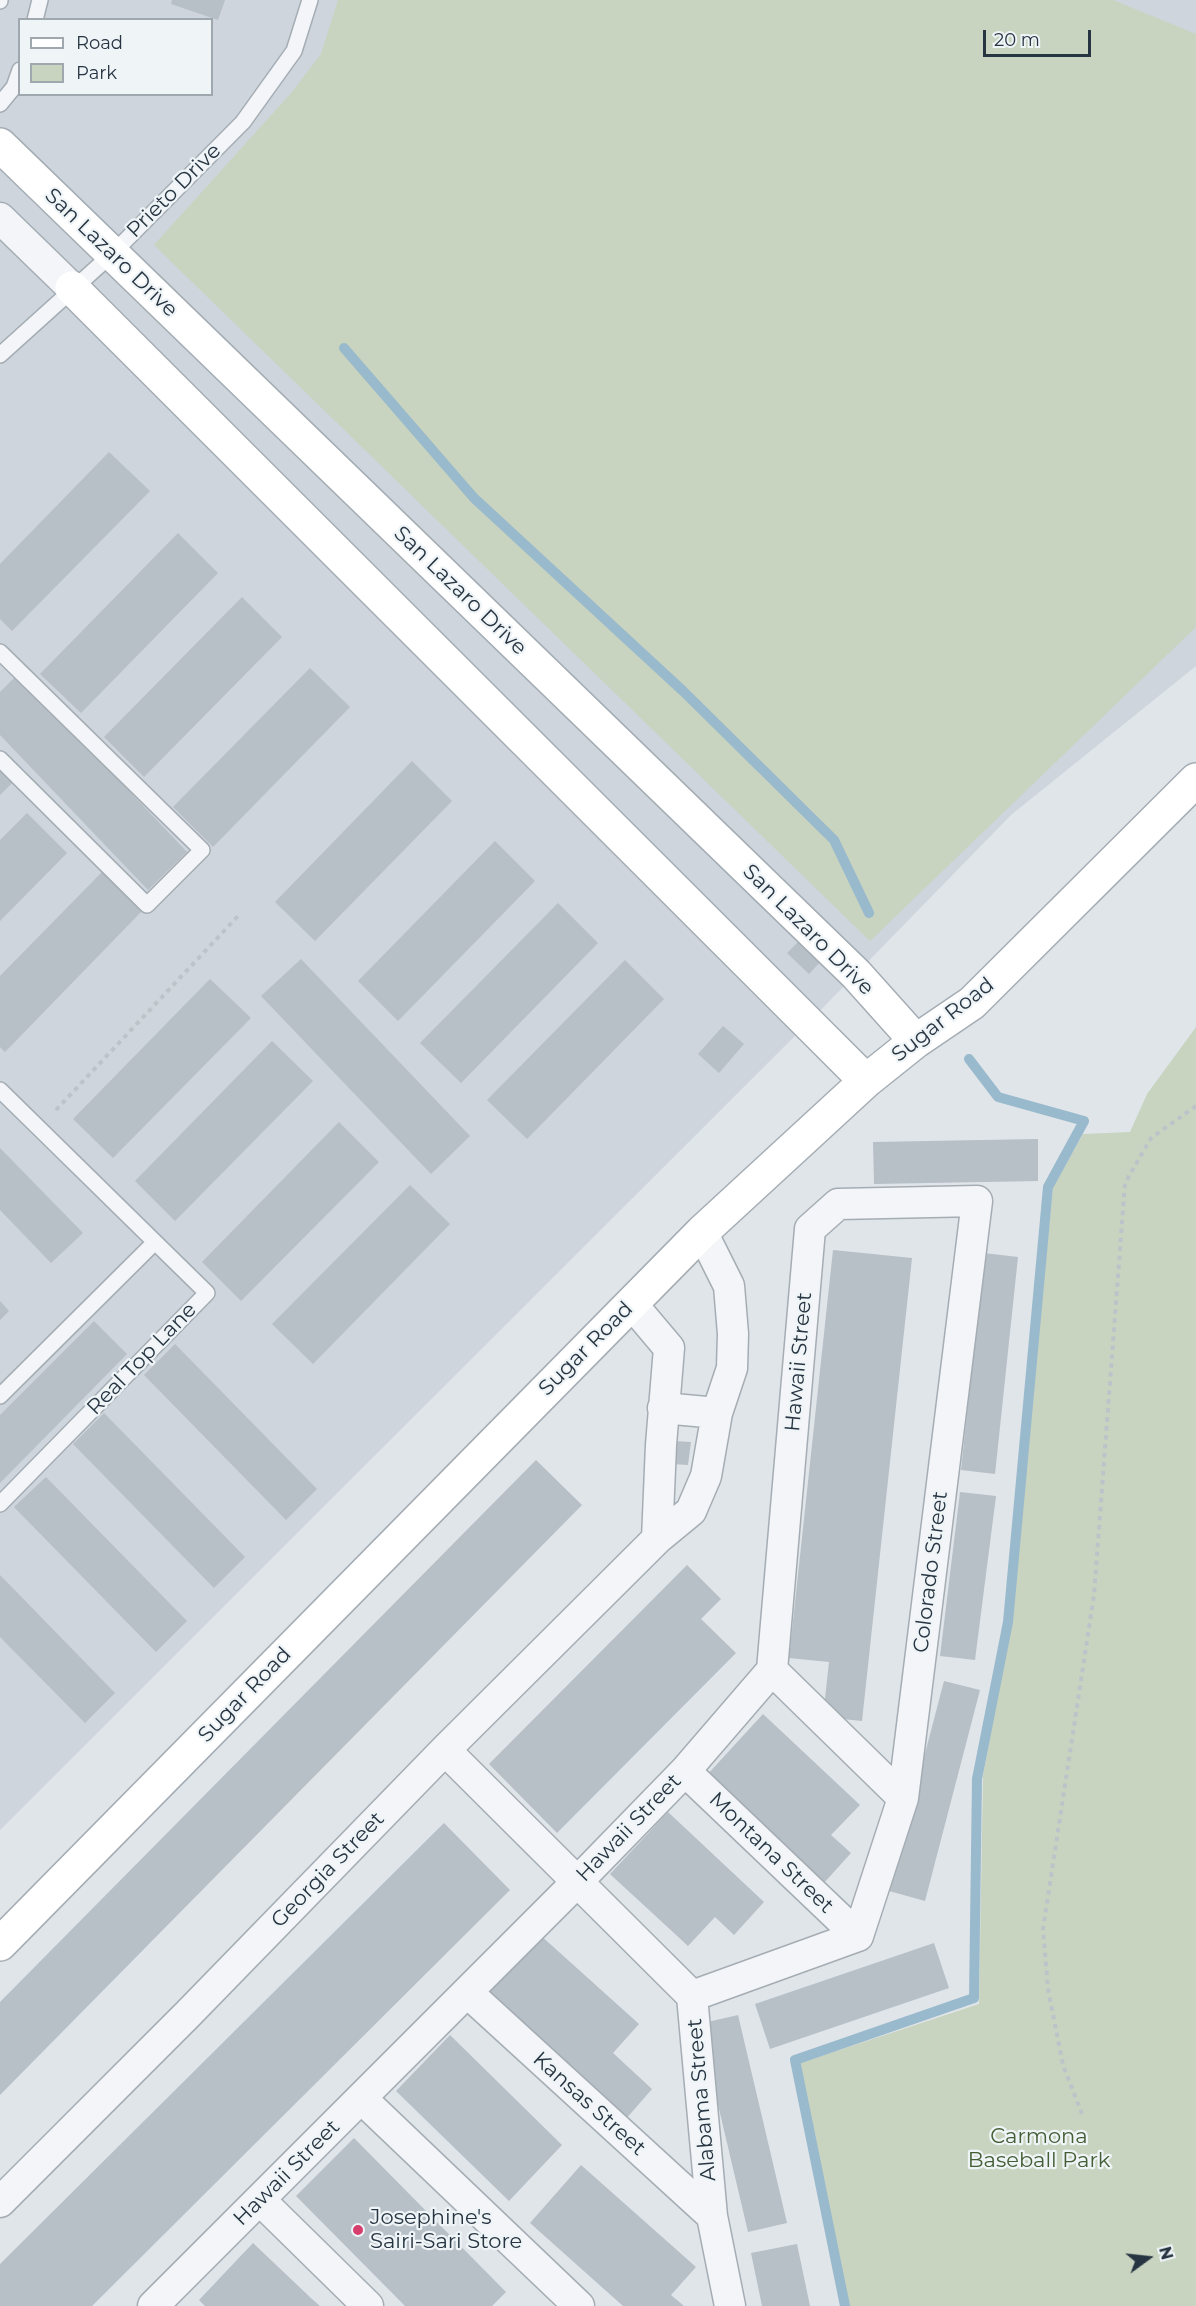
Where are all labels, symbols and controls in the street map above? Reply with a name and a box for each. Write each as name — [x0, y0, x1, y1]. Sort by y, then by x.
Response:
legend — [18, 18, 213, 96]
scale bar — [986, 18, 1094, 56]
text: 20 m — [994, 29, 1040, 51]
text: Road — [76, 32, 123, 54]
text: Park — [76, 62, 117, 84]
street label: Prieto Drive — [122, 139, 226, 243]
street label: San Lazaro Drive — [39, 183, 183, 323]
street label: San Lazaro Drive — [388, 521, 532, 661]
street label: San Lazaro Drive — [737, 859, 879, 1001]
street label: Sugar Road — [887, 972, 999, 1068]
street label: Hawaii Street — [780, 1291, 818, 1433]
street label: Sugar Road — [534, 1297, 638, 1401]
street label: Real Top Lane — [82, 1298, 202, 1420]
street label: Colorado Street — [909, 1490, 953, 1654]
street label: Sugar Road — [193, 1642, 297, 1748]
street label: Hawaii Street — [571, 1769, 687, 1887]
street label: Montana Street — [703, 1787, 839, 1919]
street label: Georgia Street — [266, 1807, 390, 1933]
street label: Alabama Street — [682, 2018, 722, 2182]
street label: Kansas Street — [527, 2047, 651, 2161]
street label: Hawaii Street — [229, 2115, 345, 2231]
park label: Carmona Baseball Park — [968, 2124, 1110, 2174]
place label: Josephine's Sairi-Sari Store — [370, 2205, 522, 2255]
marker: Josephine's Sairi-Sari Store — [351, 2223, 365, 2237]
north arrow — [1118, 2228, 1178, 2288]
text: N — [1155, 2245, 1177, 2262]

